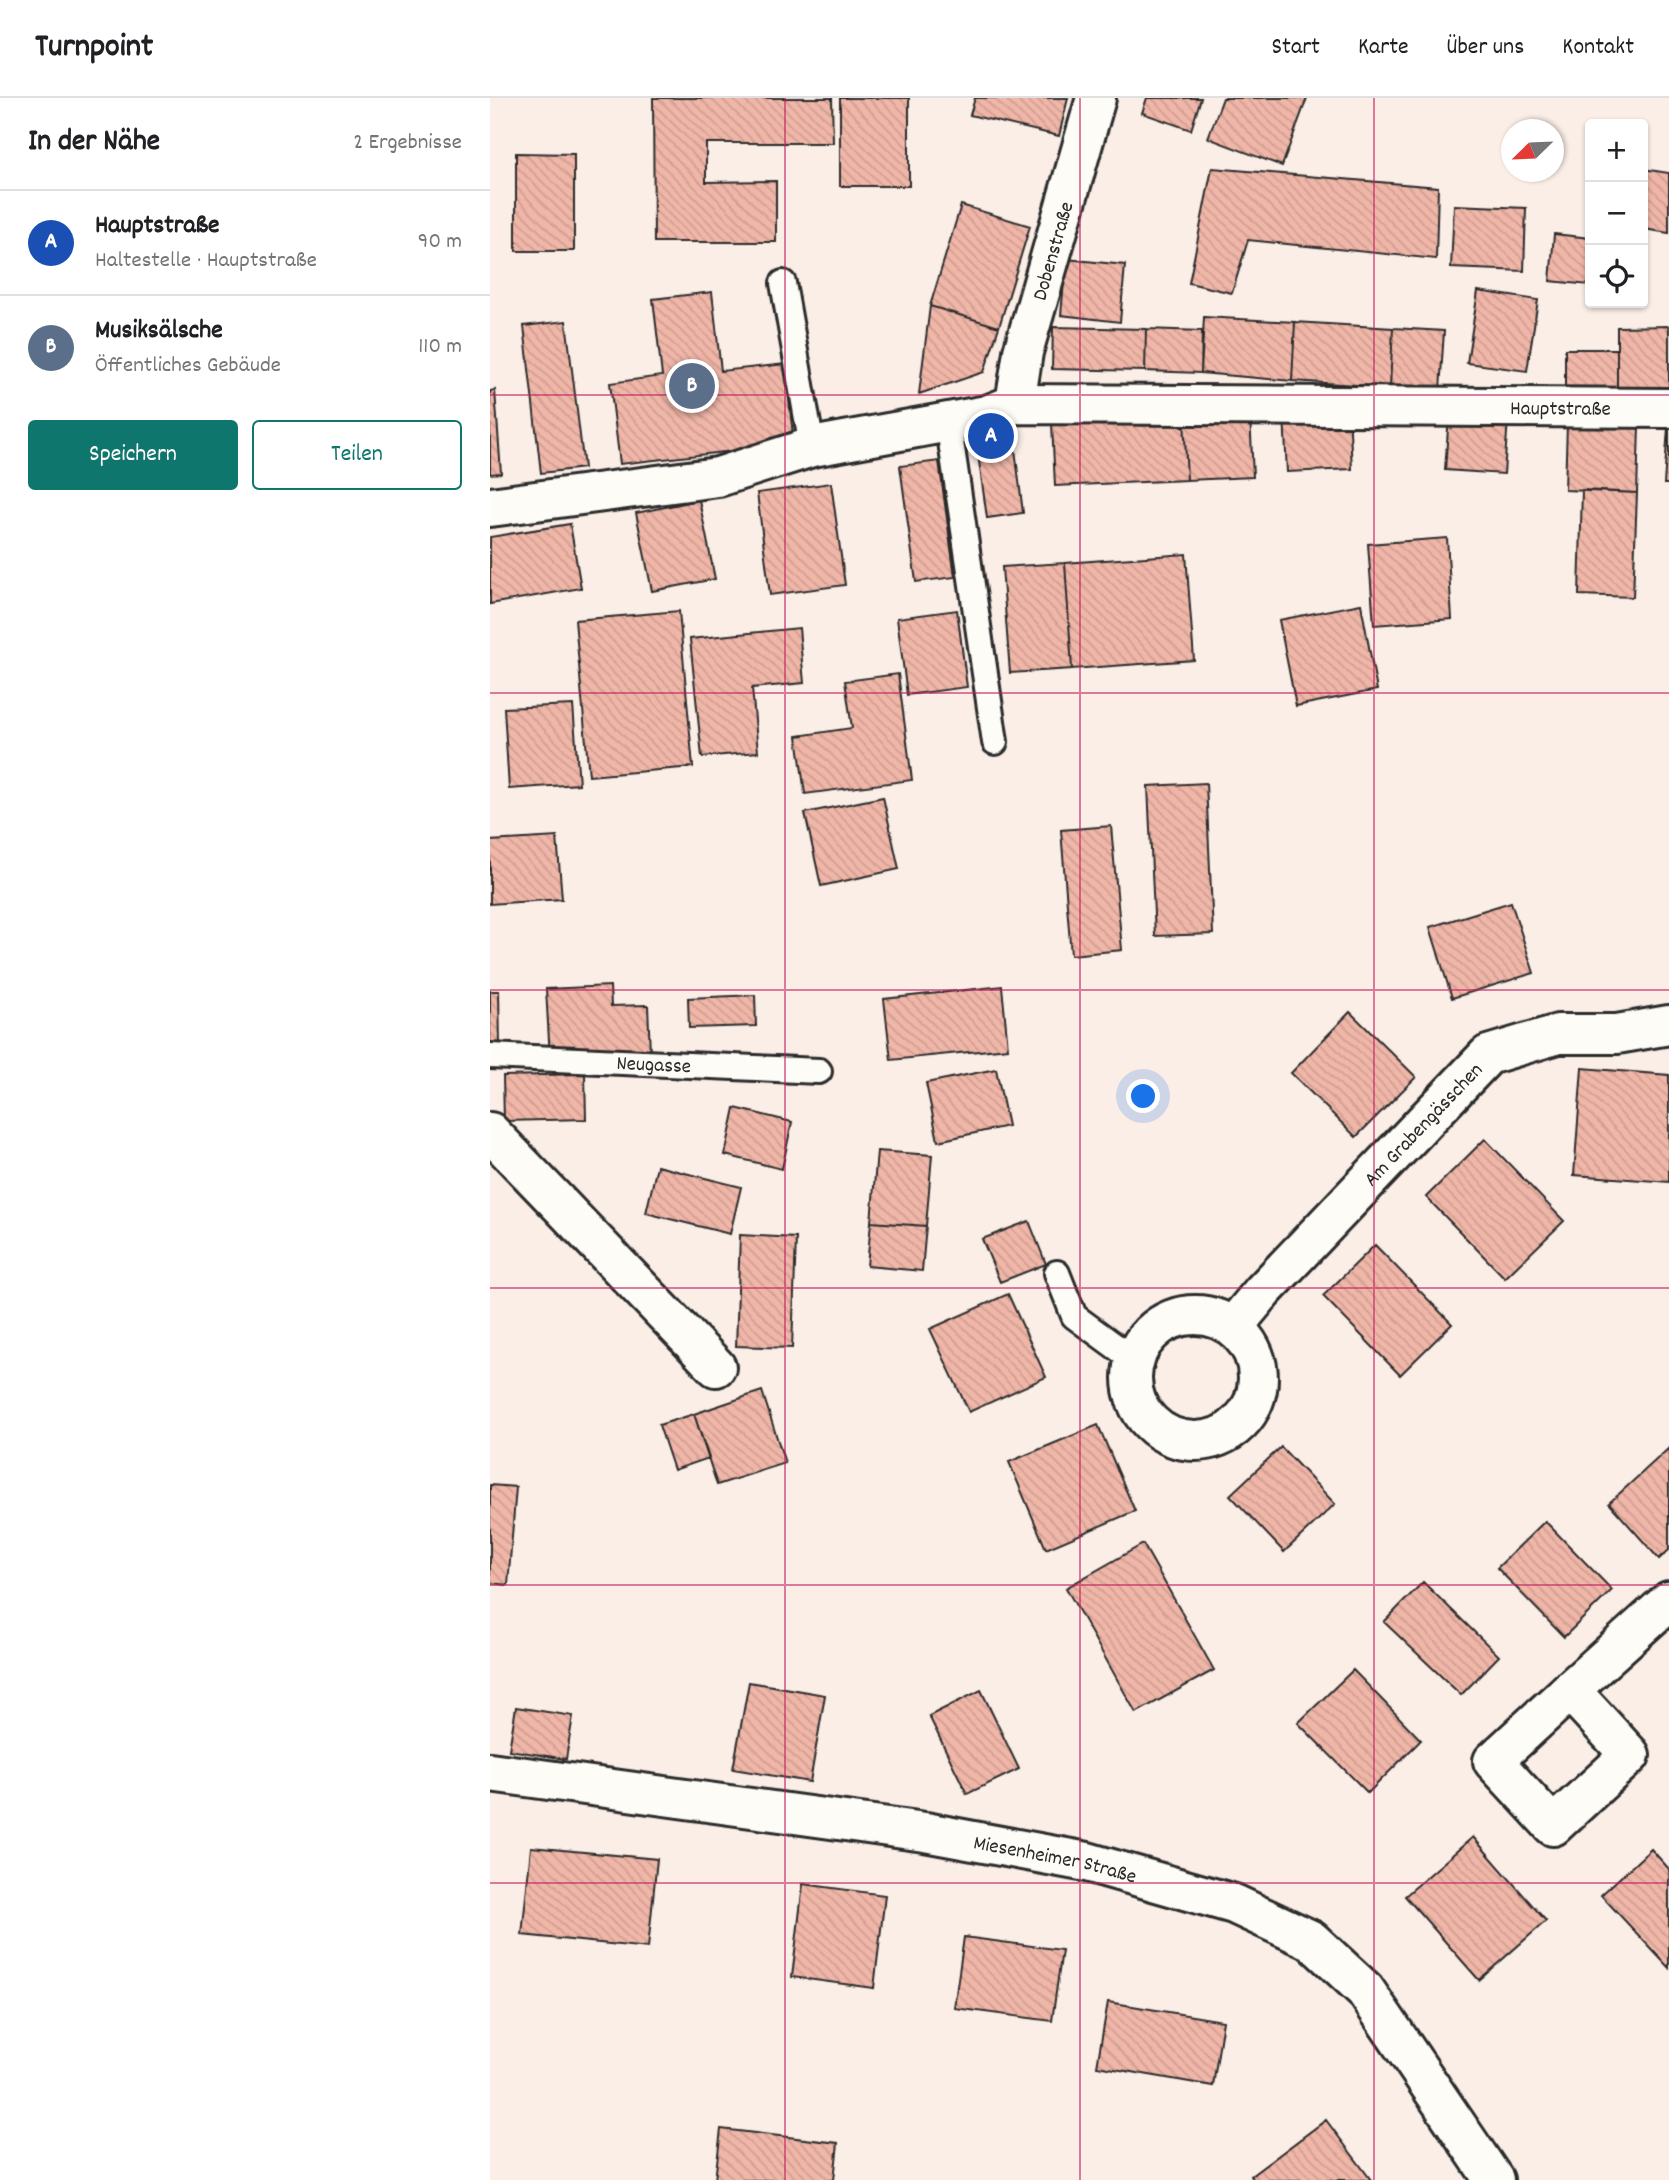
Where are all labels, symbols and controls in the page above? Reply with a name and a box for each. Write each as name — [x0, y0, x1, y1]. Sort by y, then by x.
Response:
text: Turnpoint — [35, 25, 153, 72]
text: Start — [1271, 31, 1320, 65]
text: Karte — [1358, 31, 1409, 65]
text: Über uns — [1447, 31, 1524, 65]
text: Kontakt — [1562, 31, 1634, 65]
north arrow — [1501, 119, 1564, 182]
map controls — [1585, 119, 1648, 308]
button: + — [1585, 119, 1648, 182]
text: In der Nähe — [28, 122, 160, 165]
text: 2 Ergebnisse — [353, 127, 462, 160]
button: − — [1585, 182, 1648, 245]
street label: Dobenstraße — [1027, 199, 1083, 305]
text: Hauptstraße — [95, 208, 219, 245]
text: A — [45, 226, 57, 259]
text: 90 m — [418, 226, 462, 259]
text: Haltestelle · Hauptstraße — [95, 245, 317, 278]
button: locate — [1585, 245, 1648, 308]
text: Musiksälsche — [95, 313, 223, 350]
text: B — [46, 331, 56, 364]
text: 110 m — [418, 331, 462, 364]
text: Öffentliches Gebäude — [95, 350, 281, 383]
pin: B — [669, 360, 715, 412]
street label: Hauptstraße — [1510, 395, 1611, 426]
pin: A — [968, 410, 1014, 462]
button: Speichern — [28, 420, 238, 490]
button: Teilen — [252, 420, 462, 490]
street label: Neugasse — [616, 1050, 692, 1083]
street label: Am Grabengässchen — [1358, 1057, 1491, 1195]
your location — [1126, 1079, 1160, 1113]
street label: Miesenheimer Straße — [971, 1829, 1140, 1893]

